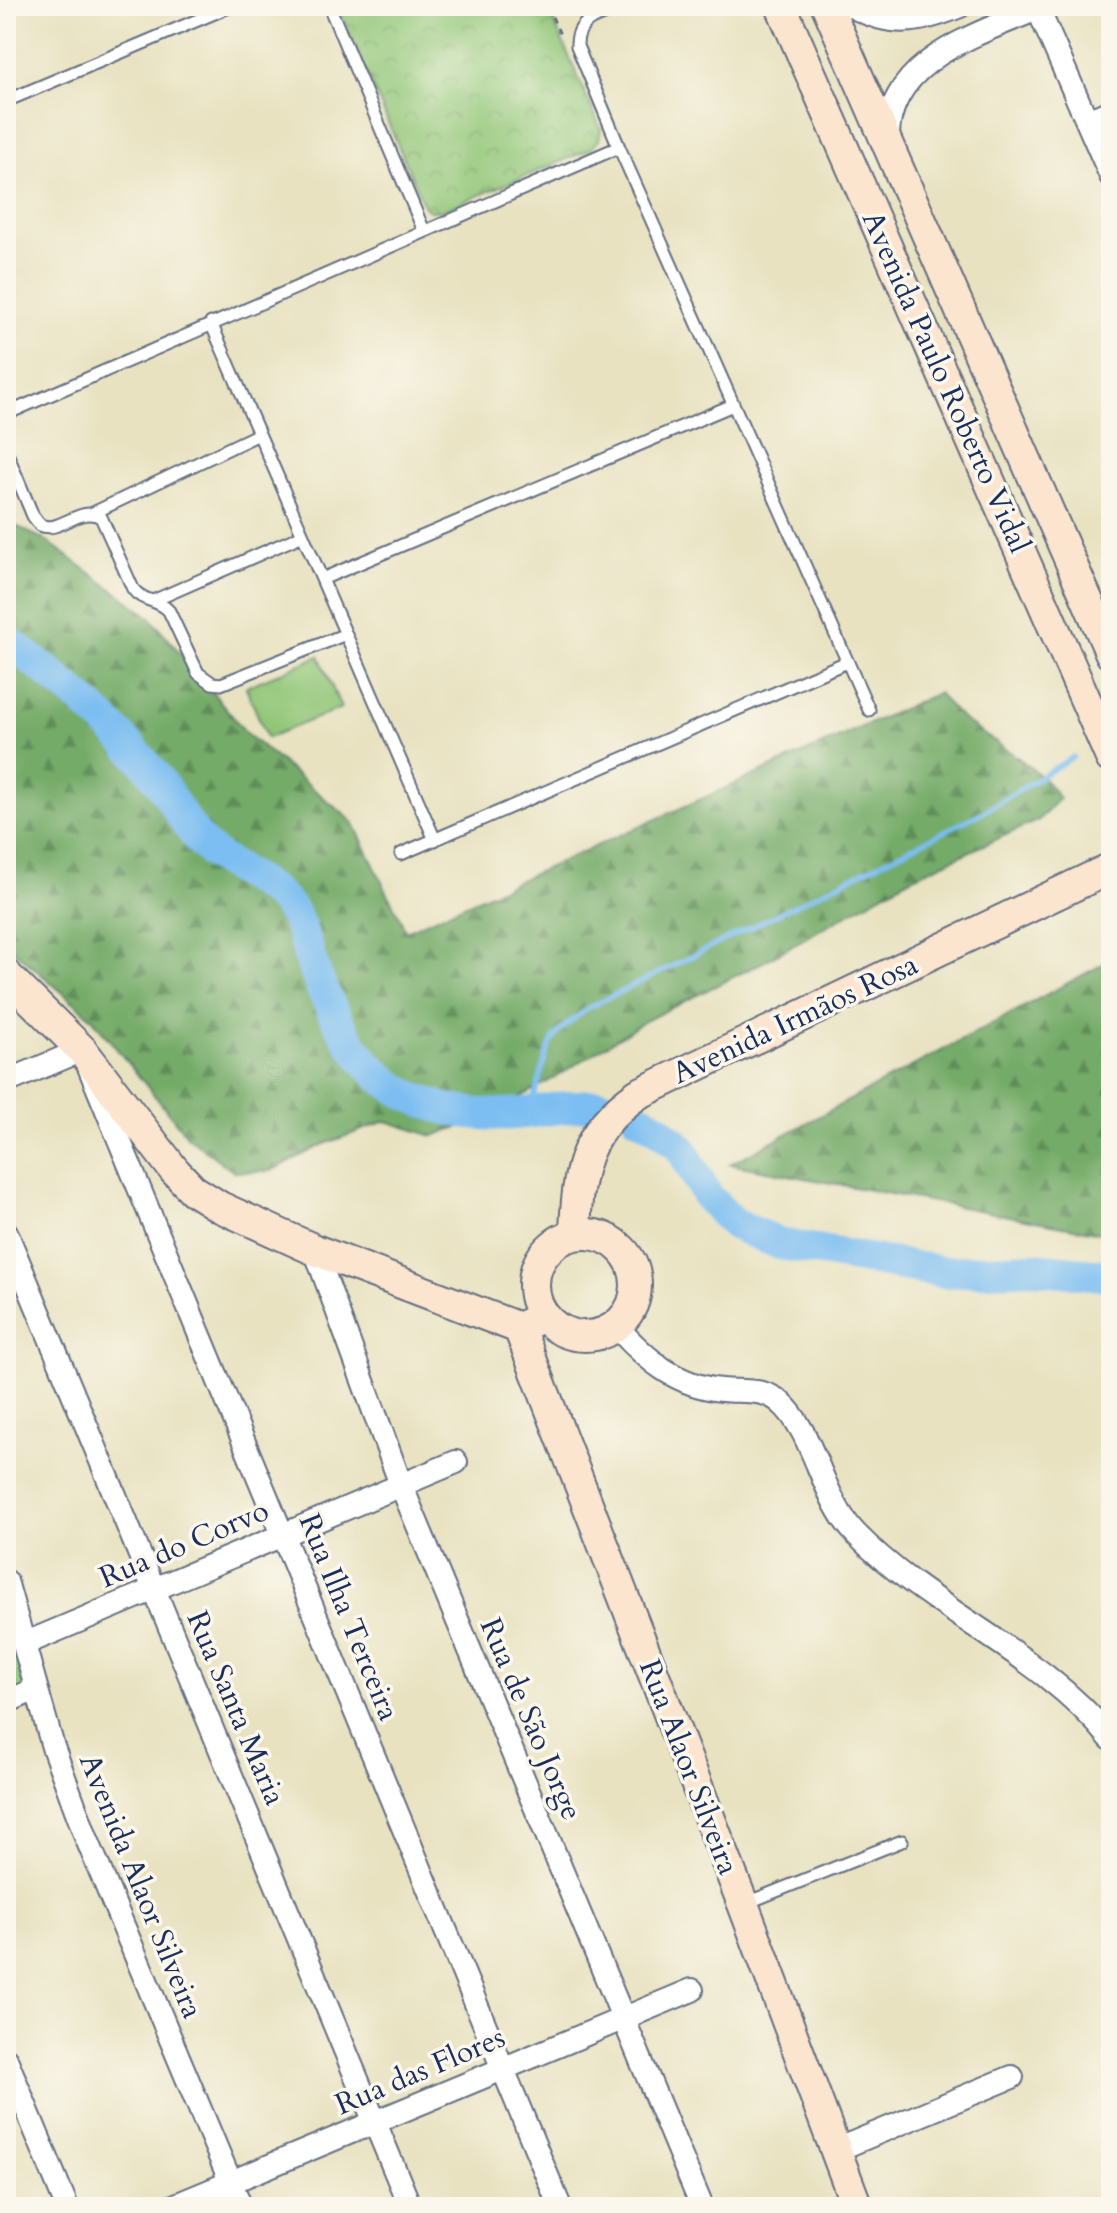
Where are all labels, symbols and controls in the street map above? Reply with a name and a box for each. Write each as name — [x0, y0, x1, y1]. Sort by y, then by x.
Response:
street label: Avenida Paulo Roberto Vidal — [852, 205, 1040, 560]
street label: Avenida Irmãos Rosa — [666, 944, 924, 1094]
street label: Rua do Corvo — [93, 1490, 275, 1598]
street label: Rua Ilha Terceira — [289, 1507, 409, 1727]
street label: Rua Santa Maria — [177, 1605, 295, 1811]
street label: Rua de São Jorge — [470, 1612, 592, 1826]
street label: Rua Alaor Silveira — [629, 1653, 749, 1881]
street label: Avenida Alaor Silveira — [69, 1748, 213, 2024]
street label: Rua das Flores — [329, 2017, 511, 2125]

